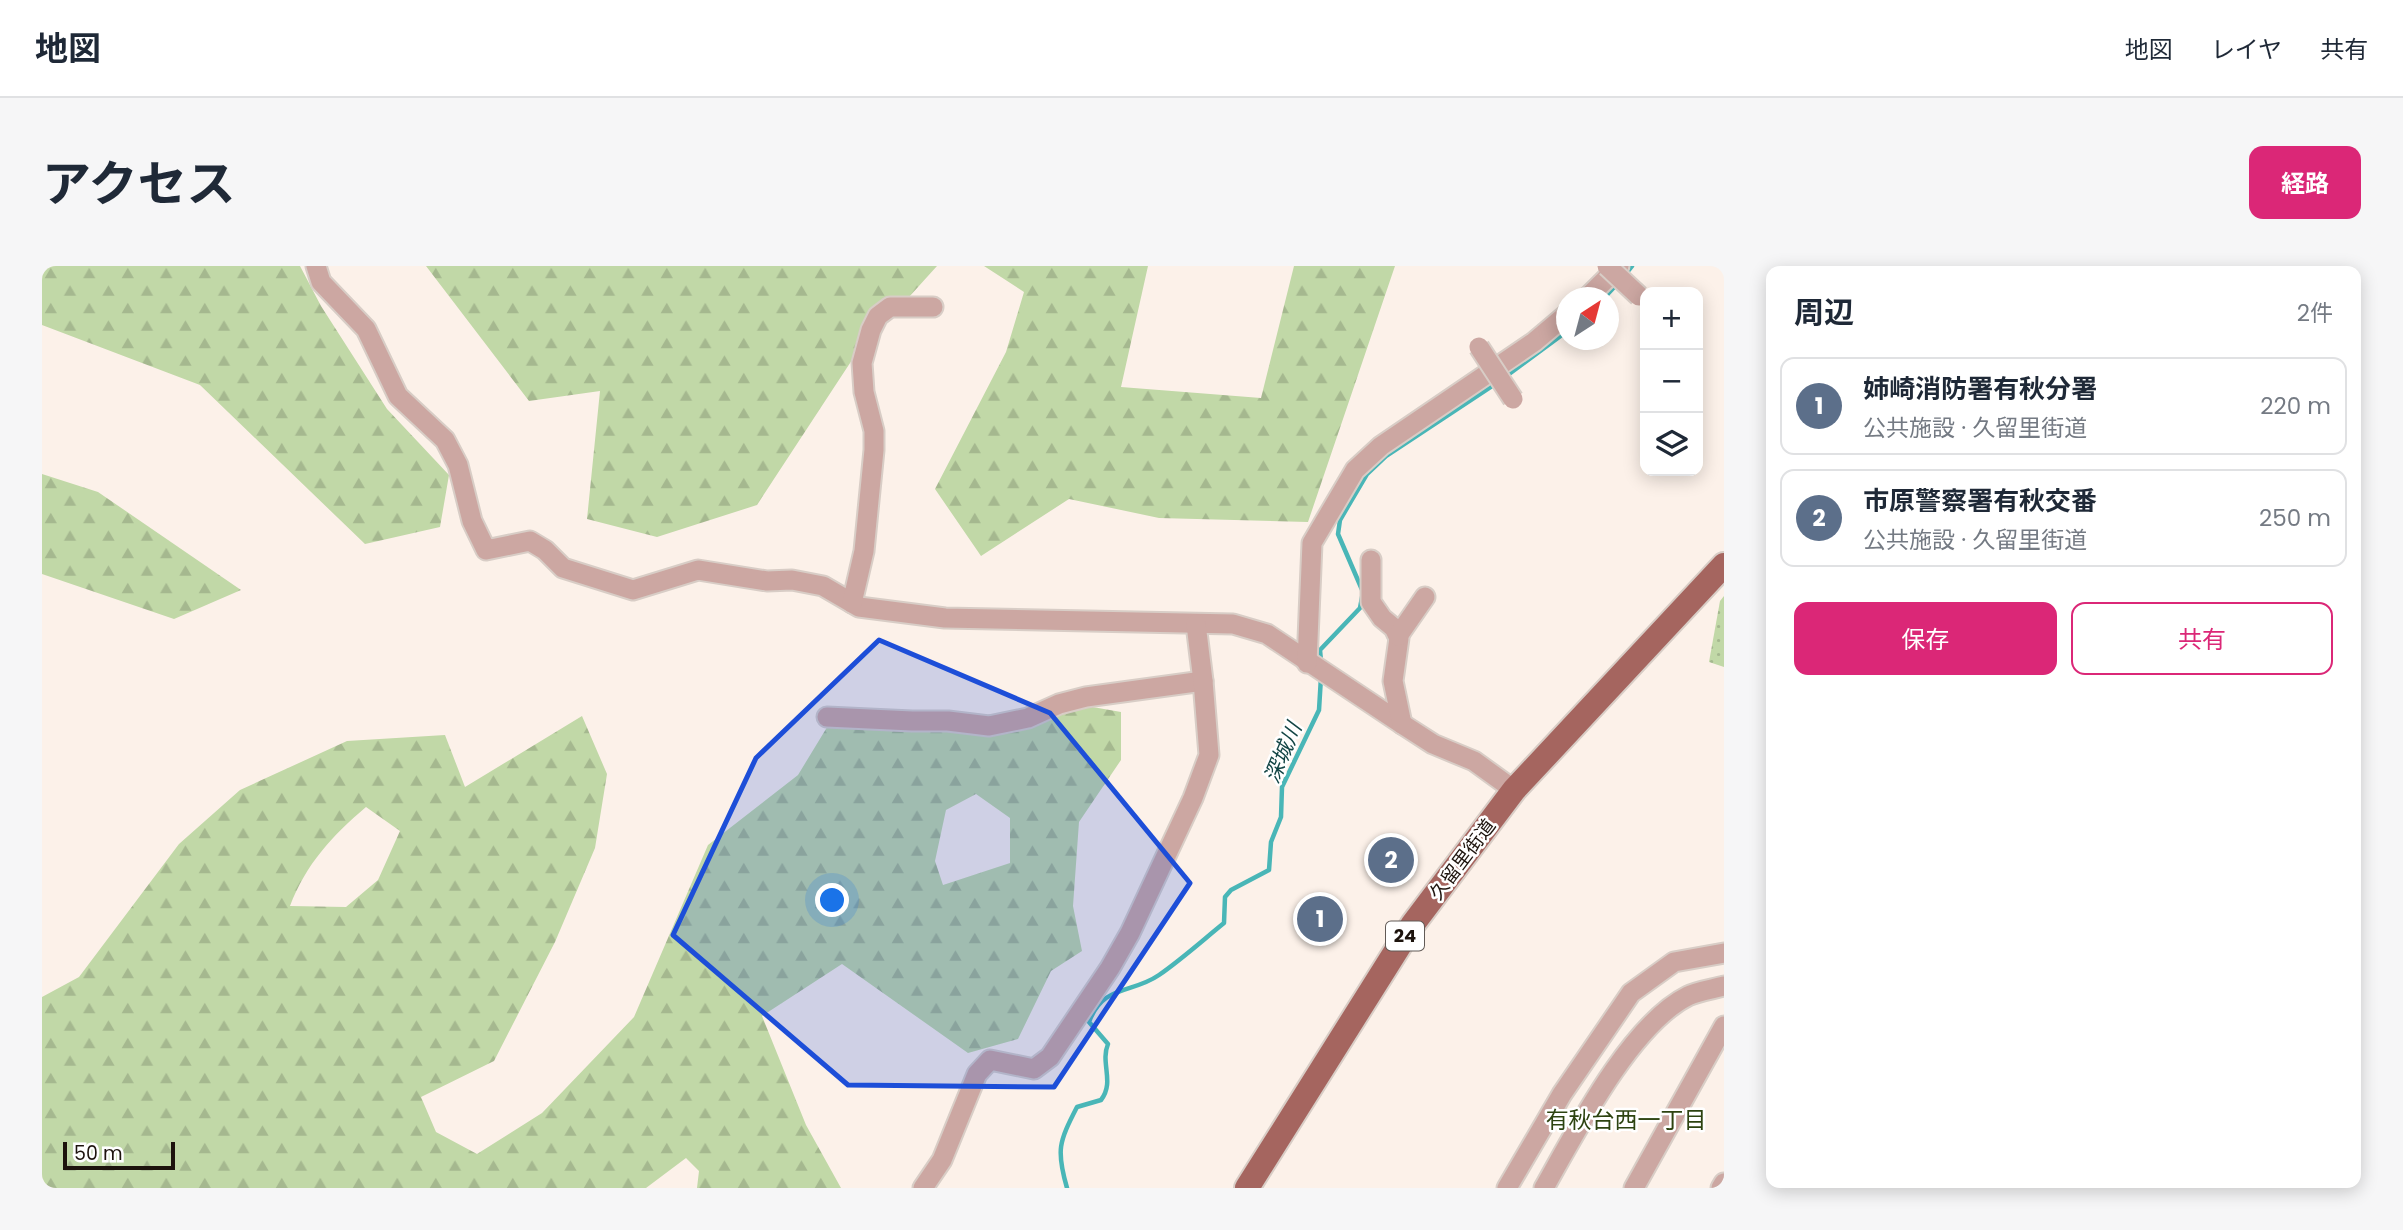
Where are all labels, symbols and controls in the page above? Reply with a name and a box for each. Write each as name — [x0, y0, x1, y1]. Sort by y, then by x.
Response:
text: 地図 — [35, 25, 101, 72]
text: 地図 — [2125, 33, 2173, 66]
text: レイヤ — [2211, 33, 2282, 66]
text: 共有 — [2320, 33, 2368, 66]
button: 経路 — [2249, 146, 2361, 219]
text: アクセス — [42, 150, 236, 218]
north arrow — [1556, 287, 1619, 350]
map controls — [1640, 287, 1703, 476]
button: + — [1640, 287, 1703, 350]
text: 周辺 — [1794, 291, 1854, 334]
text: 2件 — [2297, 297, 2333, 329]
button: − — [1640, 350, 1703, 413]
text: 姉崎消防署有秋分署 — [1863, 371, 2097, 407]
text: 1 — [1815, 390, 1823, 422]
text: 220 m — [2260, 390, 2331, 422]
text: 公共施設 · 久留里街道 — [1863, 412, 2087, 444]
button: layers — [1640, 413, 1703, 476]
text: 市原警察署有秋交番 — [1863, 483, 2097, 519]
text: 2 — [1812, 502, 1826, 534]
text: 250 m — [2259, 502, 2331, 534]
text: 公共施設 · 久留里街道 — [1863, 524, 2087, 556]
button: 保存 — [1794, 602, 2057, 675]
button: 共有 — [2071, 602, 2333, 675]
water label: 深城川 — [1257, 716, 1309, 787]
street label: 久留里街道 — [1423, 813, 1502, 905]
pin: 2 — [1368, 834, 1414, 886]
your location — [815, 883, 849, 917]
pin: 1 — [1297, 893, 1343, 945]
road number: 24 — [1386, 922, 1424, 950]
district label: 有秋台西一丁目 — [1546, 1104, 1707, 1136]
scale bar — [63, 1139, 175, 1171]
text: 50 m — [74, 1140, 123, 1167]

